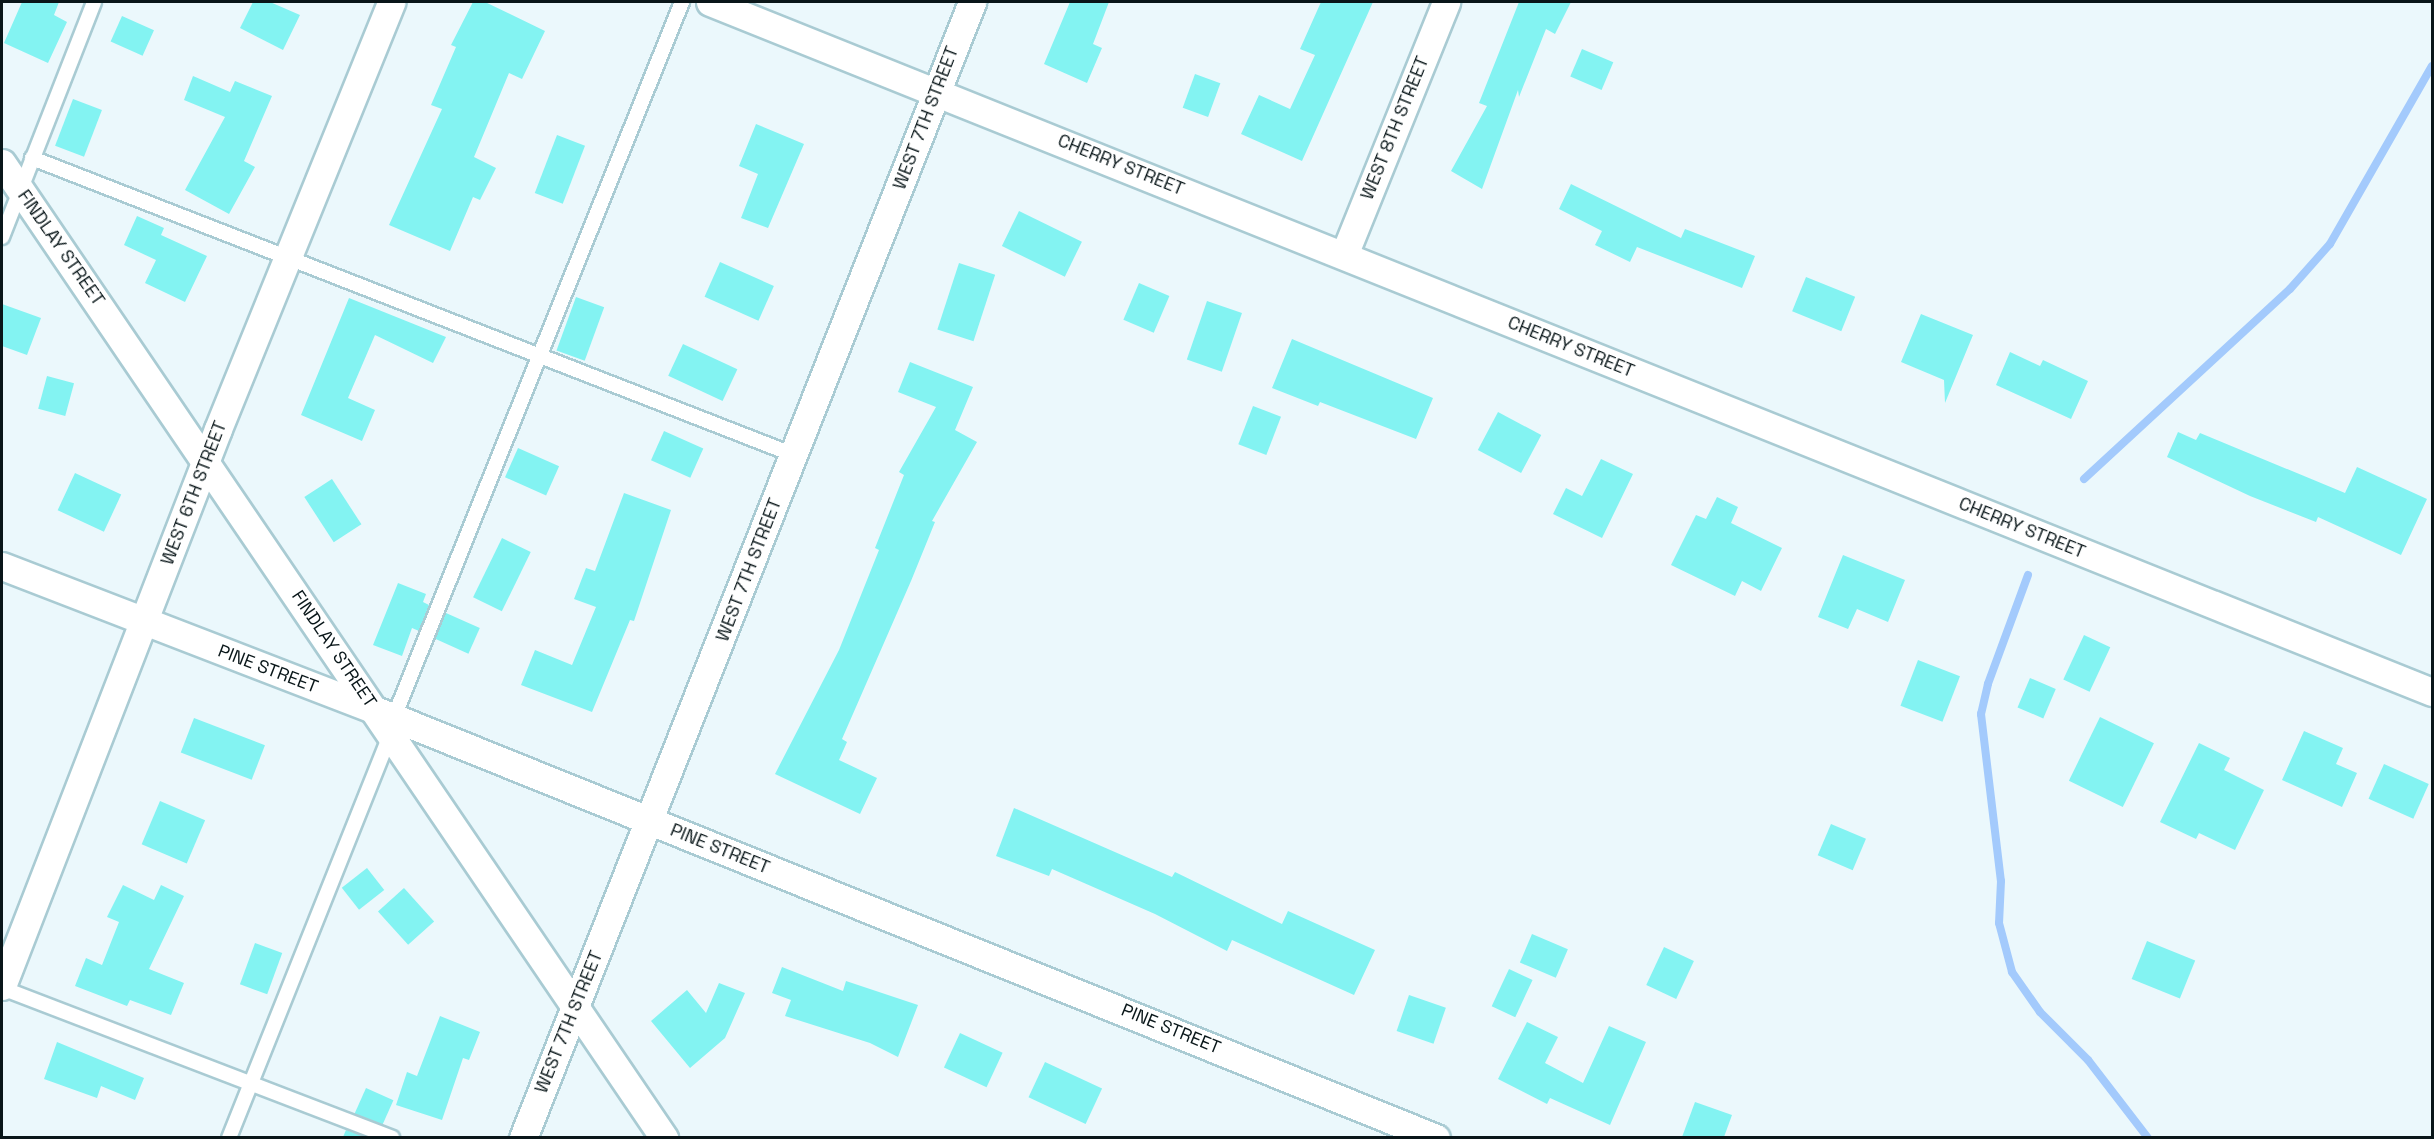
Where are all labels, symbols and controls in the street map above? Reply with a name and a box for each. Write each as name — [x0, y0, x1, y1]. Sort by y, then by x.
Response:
street label: WEST 7TH STREET — [889, 43, 963, 193]
street label: WEST 8TH STREET — [1356, 53, 1434, 203]
street label: CHERRY STREET — [1054, 130, 1188, 200]
street label: FINDLAY STREET — [13, 186, 109, 310]
street label: CHERRY STREET — [1504, 312, 1638, 382]
street label: WEST 6TH STREET — [157, 418, 231, 568]
street label: CHERRY STREET — [1955, 493, 2089, 563]
street label: WEST 7TH STREET — [712, 495, 786, 645]
street label: FINDLAY STREET — [287, 586, 381, 712]
street label: PINE STREET — [215, 640, 321, 698]
street label: PINE STREET — [667, 819, 773, 879]
street label: WEST 7TH STREET — [531, 947, 607, 1097]
street label: PINE STREET — [1118, 999, 1224, 1059]

